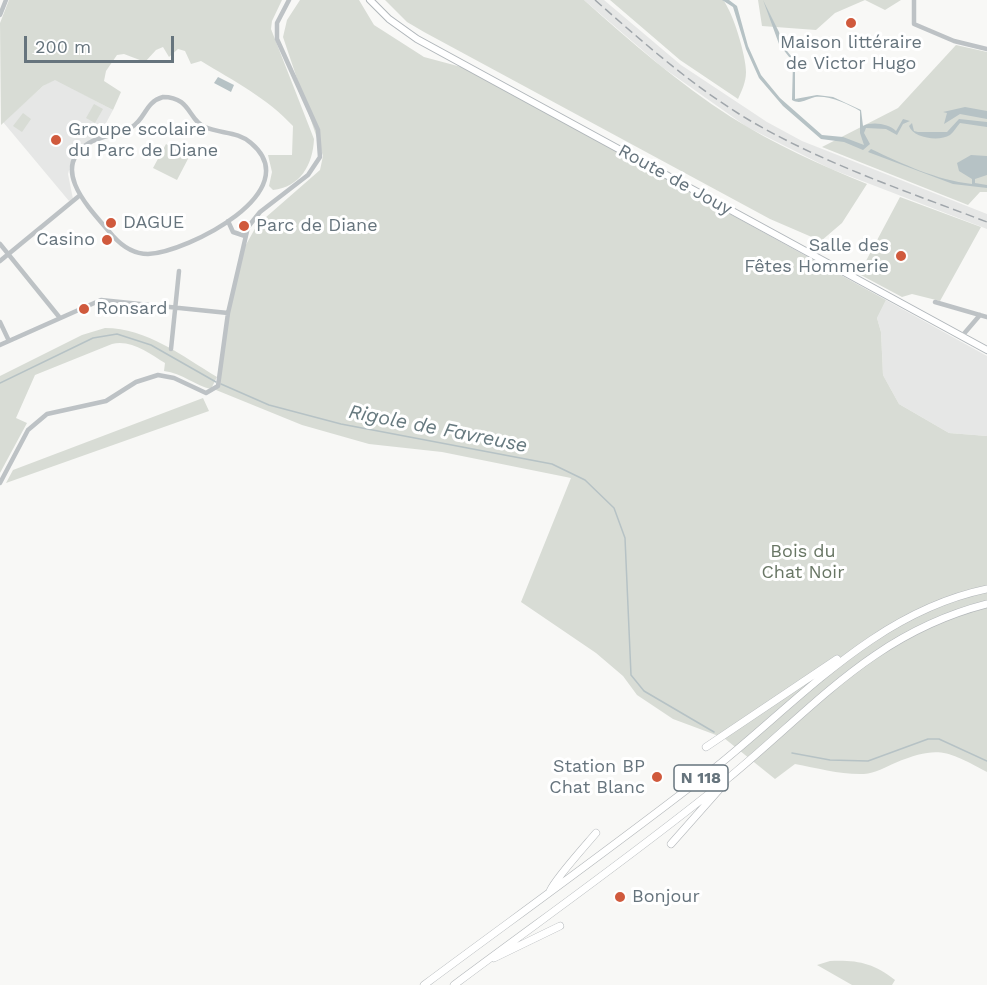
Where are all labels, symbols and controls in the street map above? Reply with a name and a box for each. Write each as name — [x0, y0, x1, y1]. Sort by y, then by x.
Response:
marker: Maison littéraire de Victor Hugo — [844, 16, 858, 30]
scale bar — [27, 24, 177, 62]
place label: Maison littéraire de Victor Hugo — [780, 32, 922, 74]
text: 200 m — [35, 36, 91, 57]
place label: Groupe scolaire du Parc de Diane — [68, 119, 218, 162]
marker: Groupe scolaire du Parc de Diane — [49, 133, 63, 147]
street label: Route de Jouy — [614, 140, 736, 220]
place label: DAGUE — [123, 212, 184, 234]
place label: Parc de Diane — [256, 215, 378, 237]
marker: DAGUE — [104, 216, 118, 230]
marker: Parc de Diane — [237, 219, 251, 233]
place label: Casino — [36, 229, 95, 251]
marker: Casino — [100, 233, 114, 247]
place label: Salle des Fêtes Hommerie — [744, 235, 889, 278]
marker: Salle des Fêtes Hommerie — [894, 249, 908, 263]
place label: Ronsard — [96, 298, 168, 320]
marker: Ronsard — [77, 302, 91, 316]
water label: Rigole de Favreuse — [347, 400, 529, 458]
park label: Bois du Chat Noir — [762, 541, 844, 584]
place label: Station BP Chat Blanc — [549, 756, 645, 798]
road number: N 118 — [674, 765, 728, 791]
marker: Station BP Chat Blanc — [650, 770, 664, 784]
place label: Bonjour — [632, 886, 700, 908]
marker: Bonjour — [613, 890, 627, 904]

